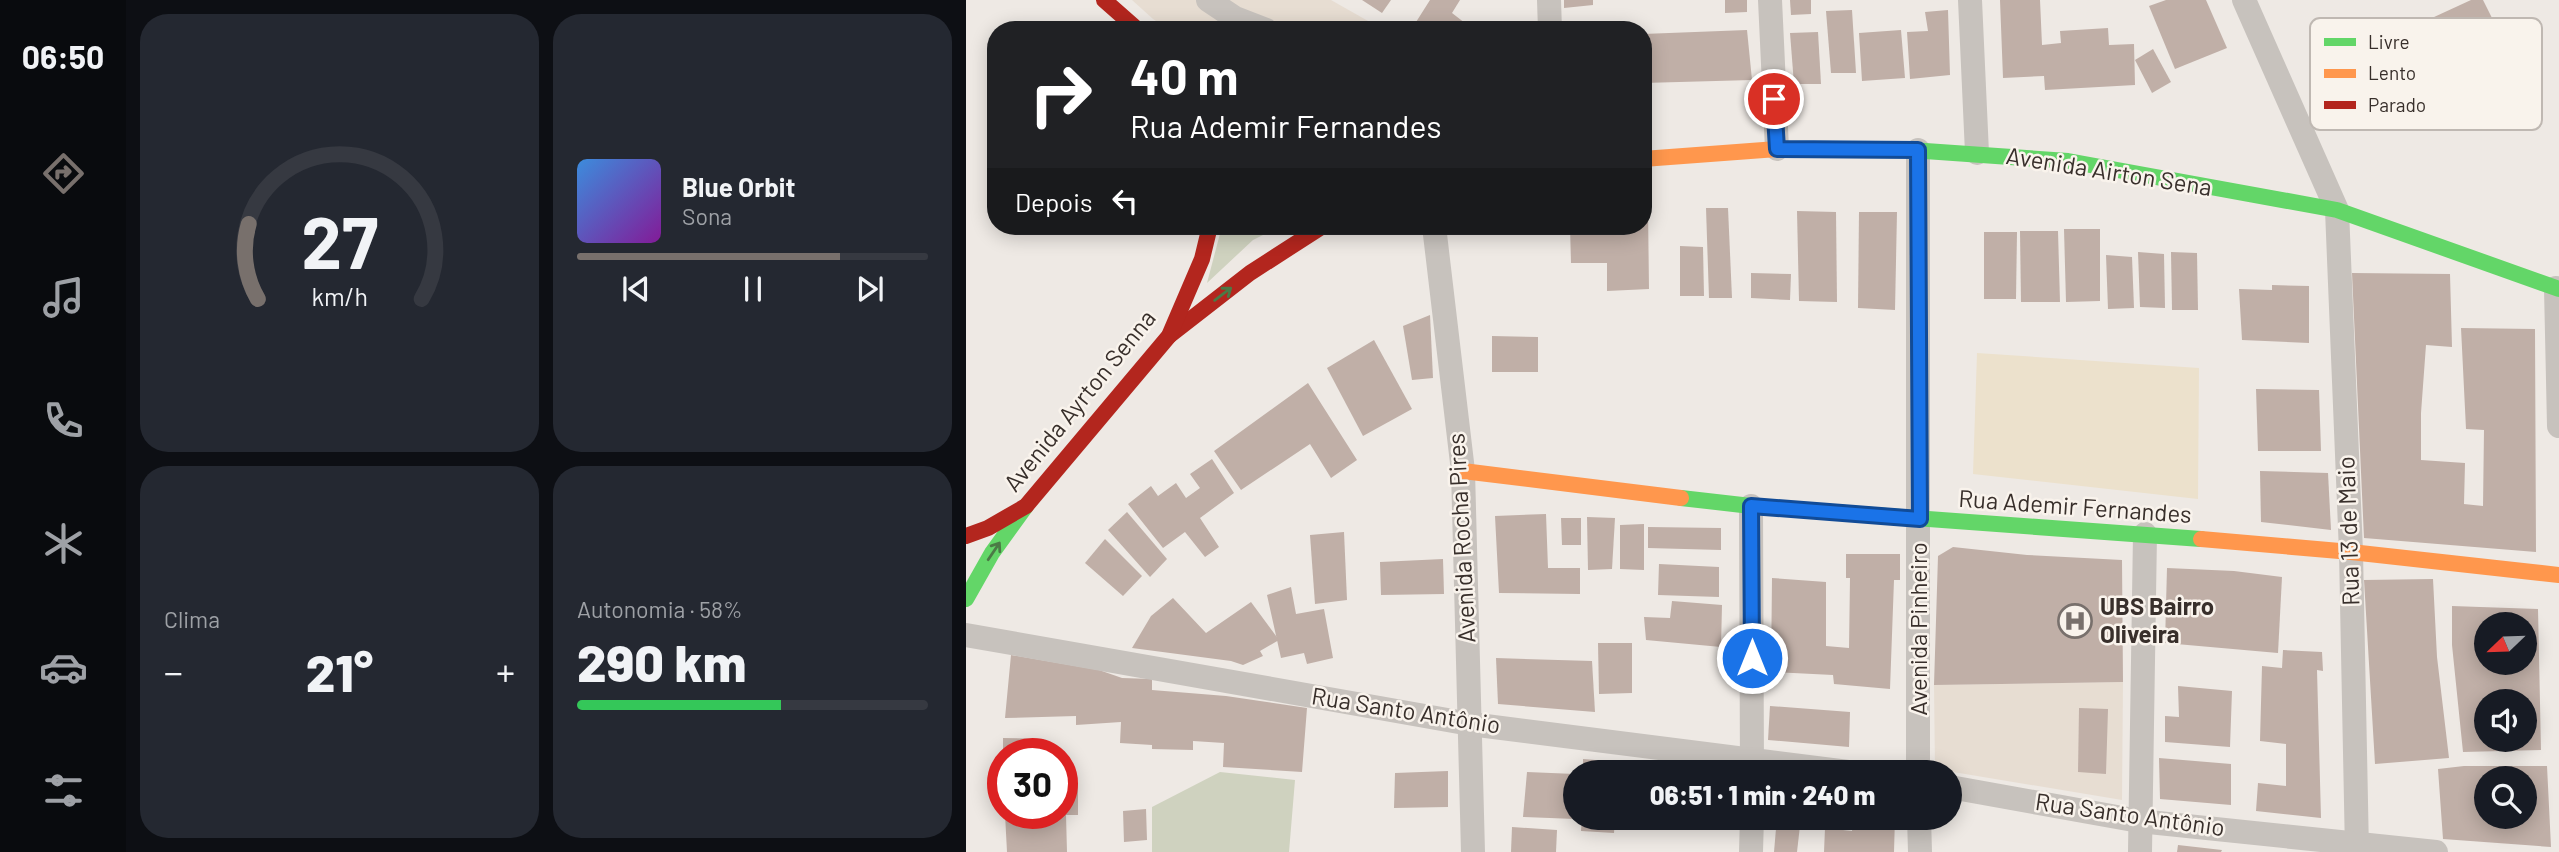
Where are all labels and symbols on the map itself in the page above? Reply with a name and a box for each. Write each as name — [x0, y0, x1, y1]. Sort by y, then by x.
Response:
legend — [2310, 18, 2542, 130]
text: Livre — [2368, 30, 2410, 53]
text: Lento — [2368, 61, 2416, 84]
pin — [1744, 69, 1804, 129]
text: Parado — [2368, 93, 2426, 116]
street label: Avenida Airton Sena — [2004, 140, 2214, 201]
one-way arrow — [1213, 286, 1231, 301]
street label: Avenida Ayrton Senna — [997, 303, 1161, 497]
street label: Avenida Rocha Pires — [1441, 432, 1480, 644]
street label: Rua 13 de Maio — [2330, 456, 2365, 606]
street label: Rua Ademir Fernandes — [1958, 483, 2193, 528]
one-way arrow — [987, 542, 1001, 561]
street label: Avenida Pinheiro — [1903, 542, 1932, 716]
place label: UBS Bairro Oliveira — [2100, 591, 2214, 648]
hospital icon: UBS Bairro Oliveira — [2056, 602, 2094, 640]
north arrow — [2474, 612, 2538, 676]
position arrow — [1715, 621, 1789, 695]
street label: Rua Santo Antônio — [1310, 680, 1503, 739]
speed limit sign: 30 — [987, 738, 1078, 829]
street label: Rua Santo Antônio — [2034, 786, 2227, 841]

